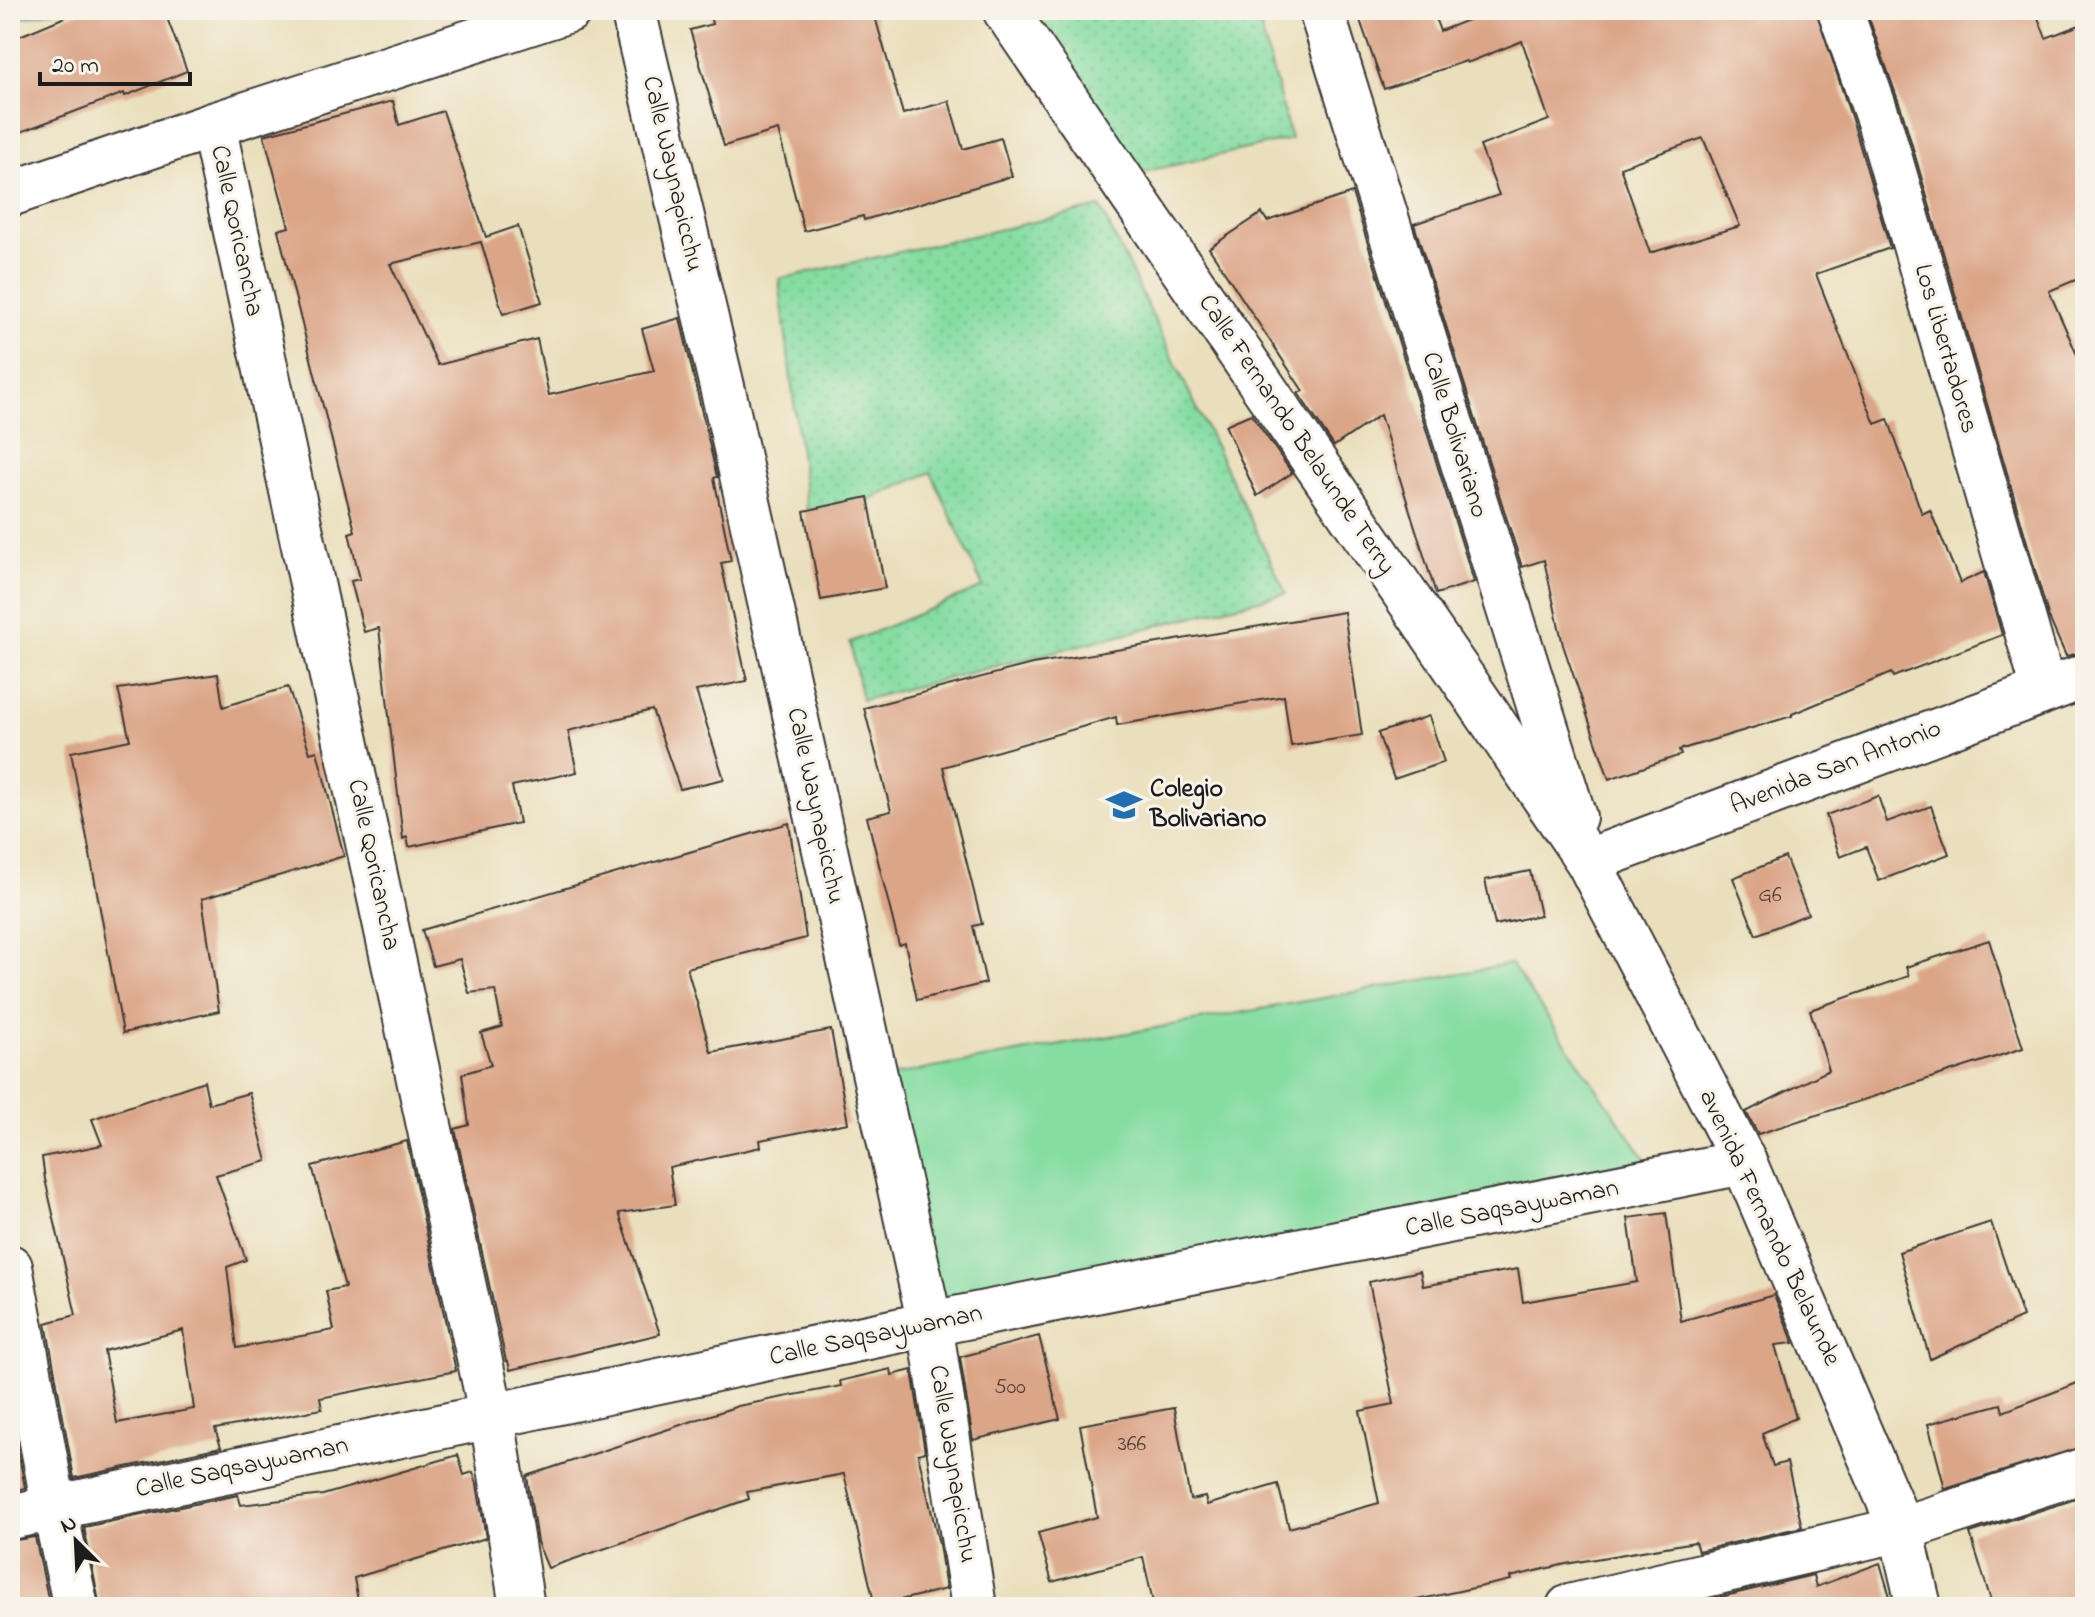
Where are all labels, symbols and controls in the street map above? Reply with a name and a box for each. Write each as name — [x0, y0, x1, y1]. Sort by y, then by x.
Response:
scale bar — [40, 36, 190, 86]
text: 20 m — [52, 49, 99, 84]
street label: Calle Waynapicchu — [631, 72, 713, 276]
street label: Calle Qoricancha — [199, 142, 273, 320]
street label: Los Libertadores — [1903, 260, 1987, 438]
street label: Calle Fernando Belaunde Terry — [1188, 287, 1404, 583]
street label: Calle Bolivariano — [1411, 347, 1497, 523]
street label: Calle Waynapicchu — [776, 704, 854, 908]
street label: Avenida San Antonio — [1725, 710, 1947, 826]
place label: Colegio Bolivariano — [1149, 771, 1266, 839]
street label: Calle Qoricancha — [336, 776, 410, 954]
school or university icon: Colegio Bolivariano — [1105, 786, 1143, 824]
house number: G6 — [1758, 880, 1782, 912]
street label: avenida Fernando Belaunde — [1688, 1083, 1850, 1373]
street label: Calle Saqsaywaman — [1402, 1170, 1622, 1248]
street label: Calle Saqsaywaman — [766, 1295, 986, 1377]
street label: Calle Waynapicchu — [918, 1362, 986, 1566]
house number: 500 — [994, 1372, 1026, 1404]
street label: Calle Saqsaywaman — [132, 1427, 352, 1509]
house number: 366 — [1118, 1429, 1147, 1461]
north arrow — [36, 1501, 116, 1581]
text: N — [56, 1508, 82, 1543]

